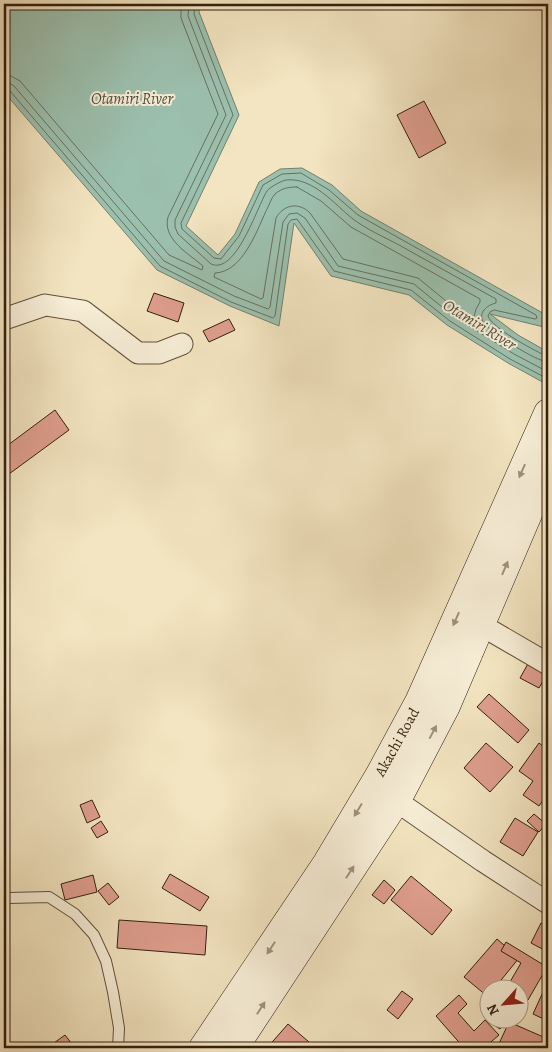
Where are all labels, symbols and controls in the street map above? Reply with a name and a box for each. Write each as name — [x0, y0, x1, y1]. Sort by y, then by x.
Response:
water label: Otamiri River — [91, 88, 173, 110]
water label: Otamiri River — [439, 294, 521, 356]
one-way arrow — [517, 464, 525, 478]
one-way arrow — [502, 561, 510, 575]
one-way arrow — [451, 612, 459, 626]
street label: Akachi Road — [369, 703, 424, 781]
one-way arrow — [429, 725, 437, 740]
one-way arrow — [354, 804, 363, 817]
one-way arrow — [345, 865, 355, 879]
one-way arrow — [266, 941, 276, 954]
north arrow — [480, 980, 530, 1030]
one-way arrow — [256, 1001, 265, 1014]
text: N — [482, 1001, 504, 1019]

